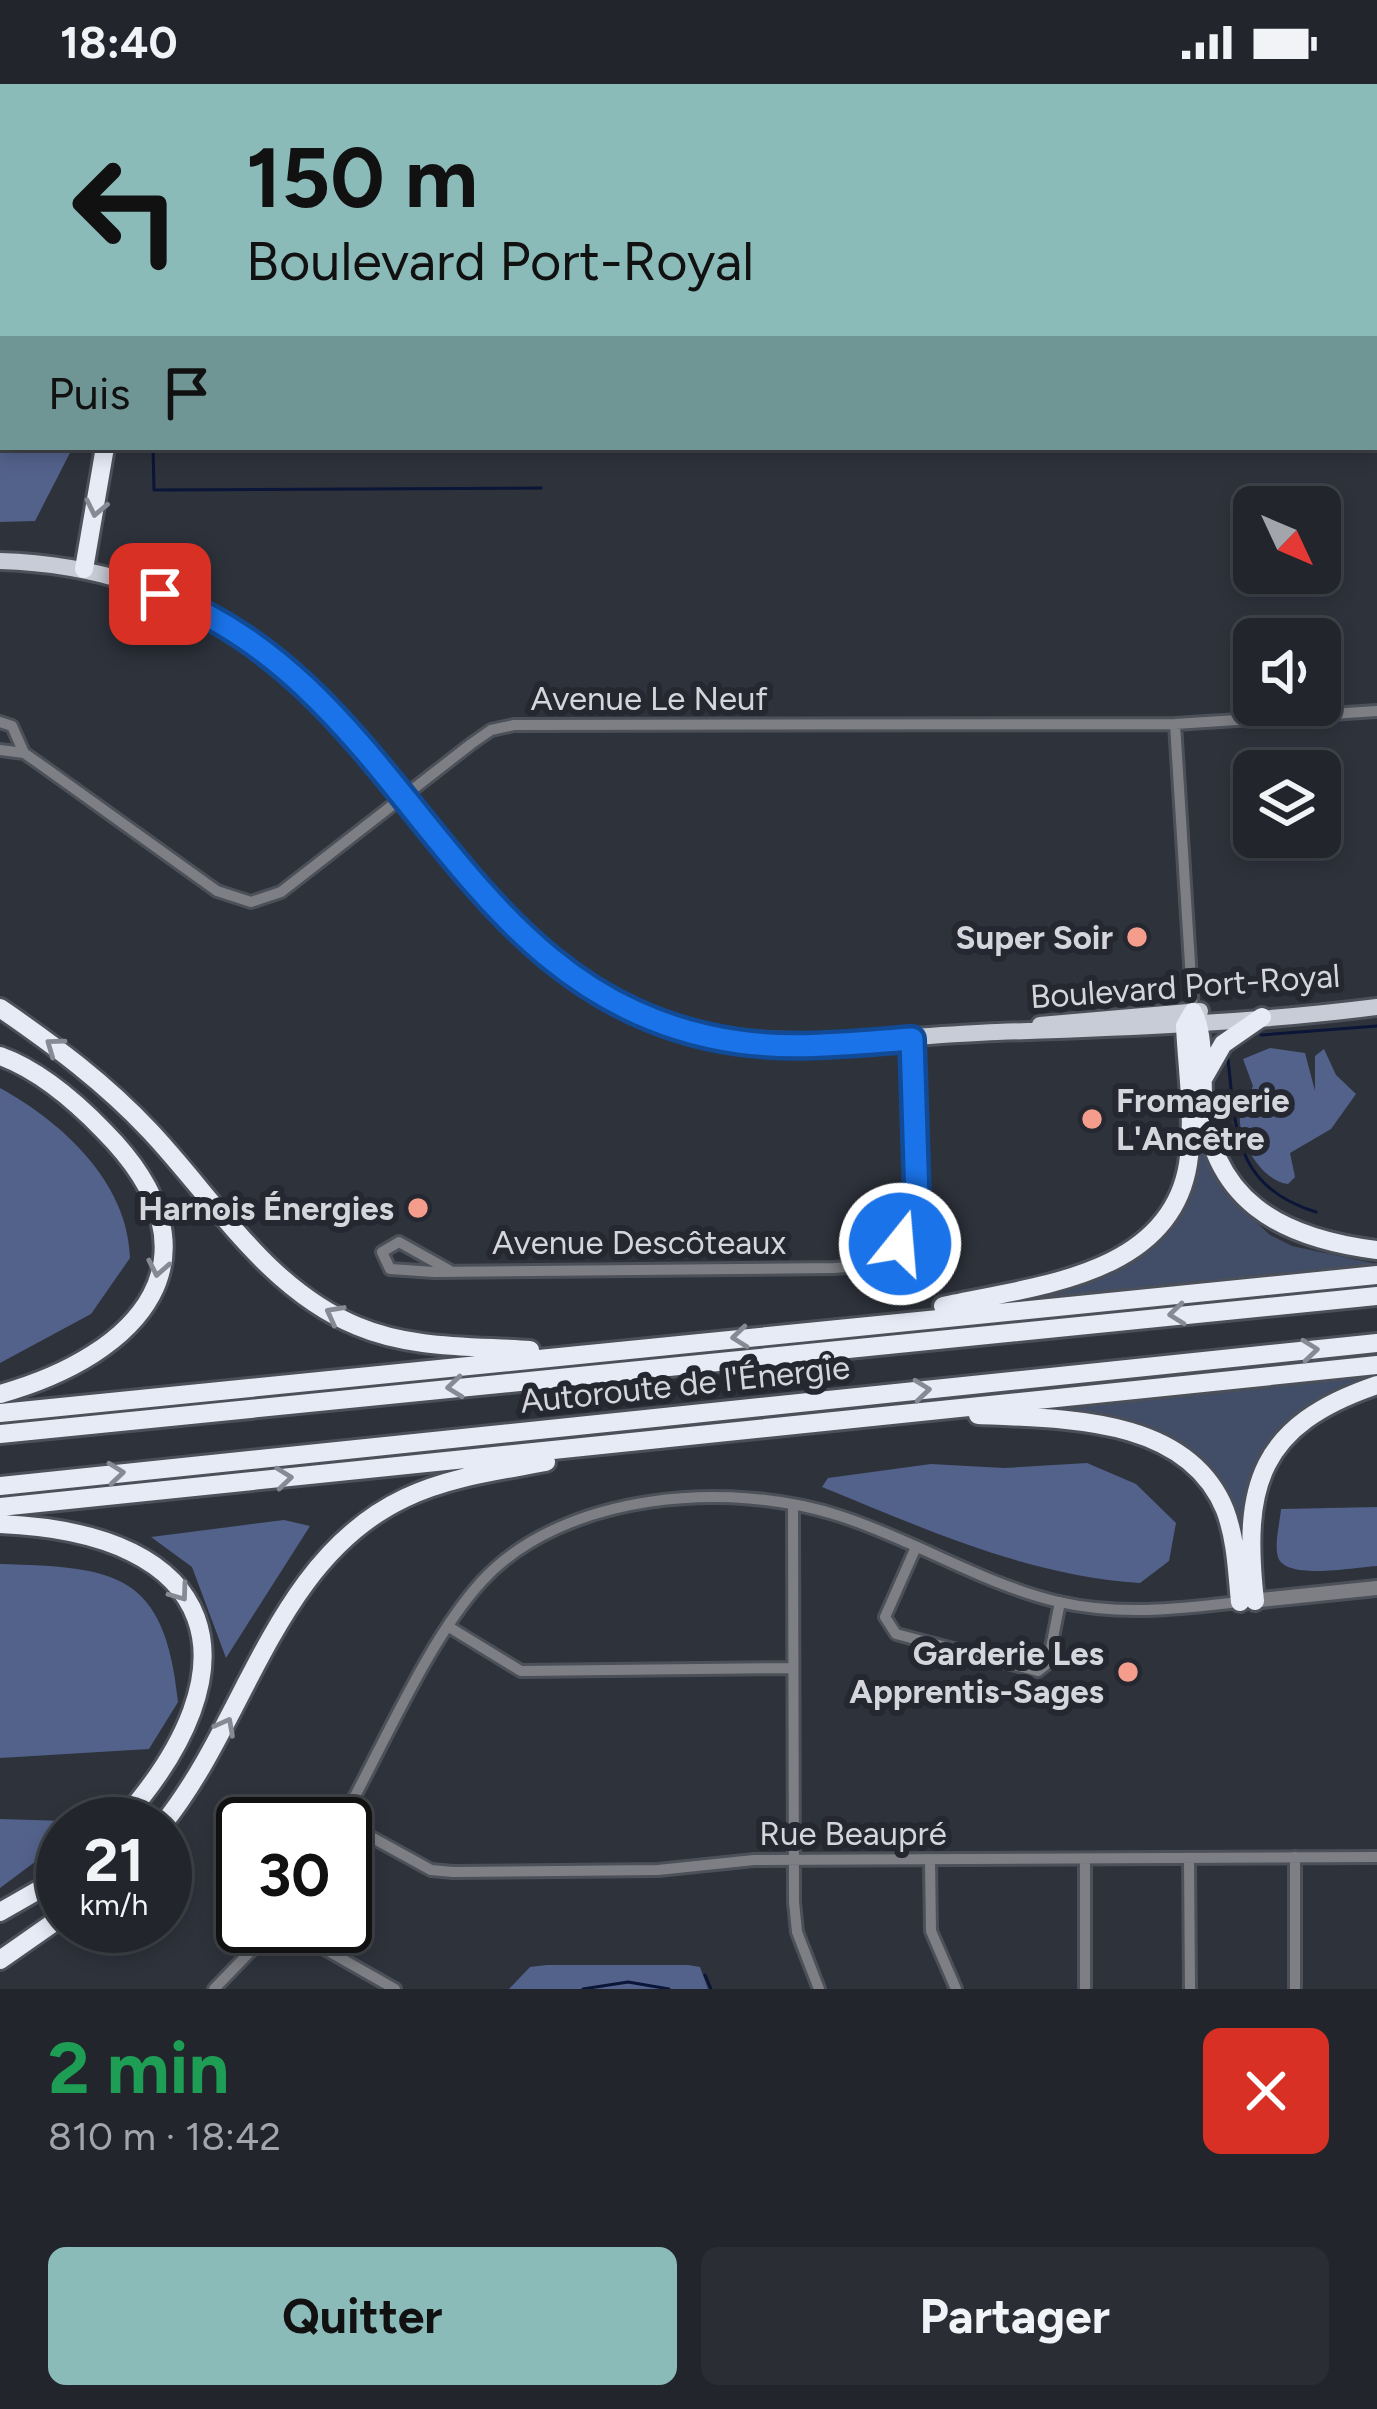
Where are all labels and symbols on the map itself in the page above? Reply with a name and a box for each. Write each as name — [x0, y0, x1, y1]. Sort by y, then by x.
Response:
north arrow — [1233, 486, 1341, 594]
one-way arrow — [85, 498, 110, 518]
pin — [109, 543, 211, 645]
street label: Avenue Le Neuf — [530, 679, 768, 718]
place label: Super Soir — [955, 918, 1113, 957]
marker: Super Soir — [1124, 924, 1150, 950]
street label: Boulevard Port-Royal — [1029, 956, 1341, 1016]
one-way arrow — [46, 1039, 67, 1061]
place label: Fromagerie L'Ancêtre — [1116, 1081, 1290, 1158]
marker: Fromagerie L'Ancêtre — [1079, 1106, 1105, 1132]
position arrow — [837, 1181, 963, 1307]
place label: Harnois Énergies — [138, 1189, 394, 1228]
marker: Harnois Énergies — [405, 1195, 431, 1221]
street label: Avenue Descôteaux — [492, 1223, 786, 1262]
one-way arrow — [146, 1257, 172, 1277]
one-way arrow — [1167, 1301, 1186, 1326]
one-way arrow — [325, 1306, 347, 1329]
one-way arrow — [730, 1324, 749, 1349]
one-way arrow — [1301, 1338, 1320, 1363]
street label: Autoroute de l'Énergie — [518, 1347, 852, 1421]
one-way arrow — [445, 1374, 464, 1400]
one-way arrow — [913, 1378, 932, 1403]
one-way arrow — [106, 1461, 126, 1487]
one-way arrow — [274, 1466, 293, 1491]
one-way arrow — [166, 1579, 187, 1601]
place label: Garderie Les Apprentis-Sages — [849, 1634, 1104, 1711]
marker: Garderie Les Apprentis-Sages — [1115, 1659, 1141, 1685]
one-way arrow — [212, 1717, 235, 1738]
speed limit sign: 30 — [216, 1797, 372, 1953]
street label: Rue Beaupré — [759, 1814, 947, 1853]

